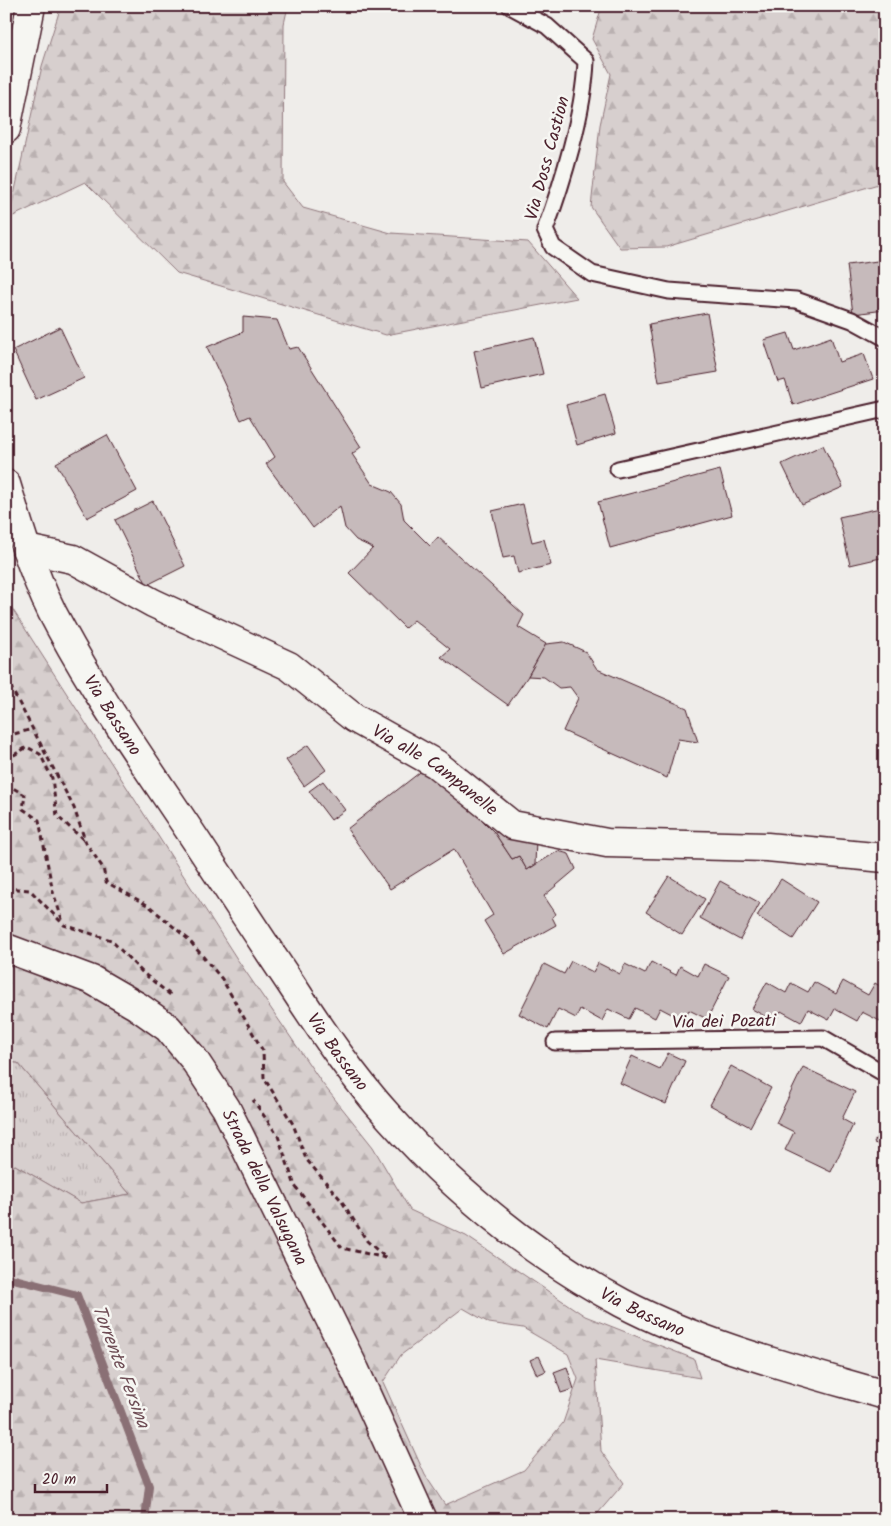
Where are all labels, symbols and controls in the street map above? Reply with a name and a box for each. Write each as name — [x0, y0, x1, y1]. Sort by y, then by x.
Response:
street label: Via Doss Castion — [518, 93, 579, 224]
street label: Via Bassano — [75, 670, 148, 762]
street label: Via alle Campanelle — [366, 718, 504, 824]
street label: Via dei Pozati — [672, 1007, 777, 1038]
street label: Via Bassano — [298, 1008, 375, 1098]
street label: Strada della Valsugana — [213, 1105, 314, 1271]
street label: Via Bassano — [594, 1280, 689, 1346]
water label: Torrente Fersina — [83, 1301, 158, 1434]
scale bar — [35, 1461, 108, 1493]
text: 20 m — [42, 1468, 76, 1492]

